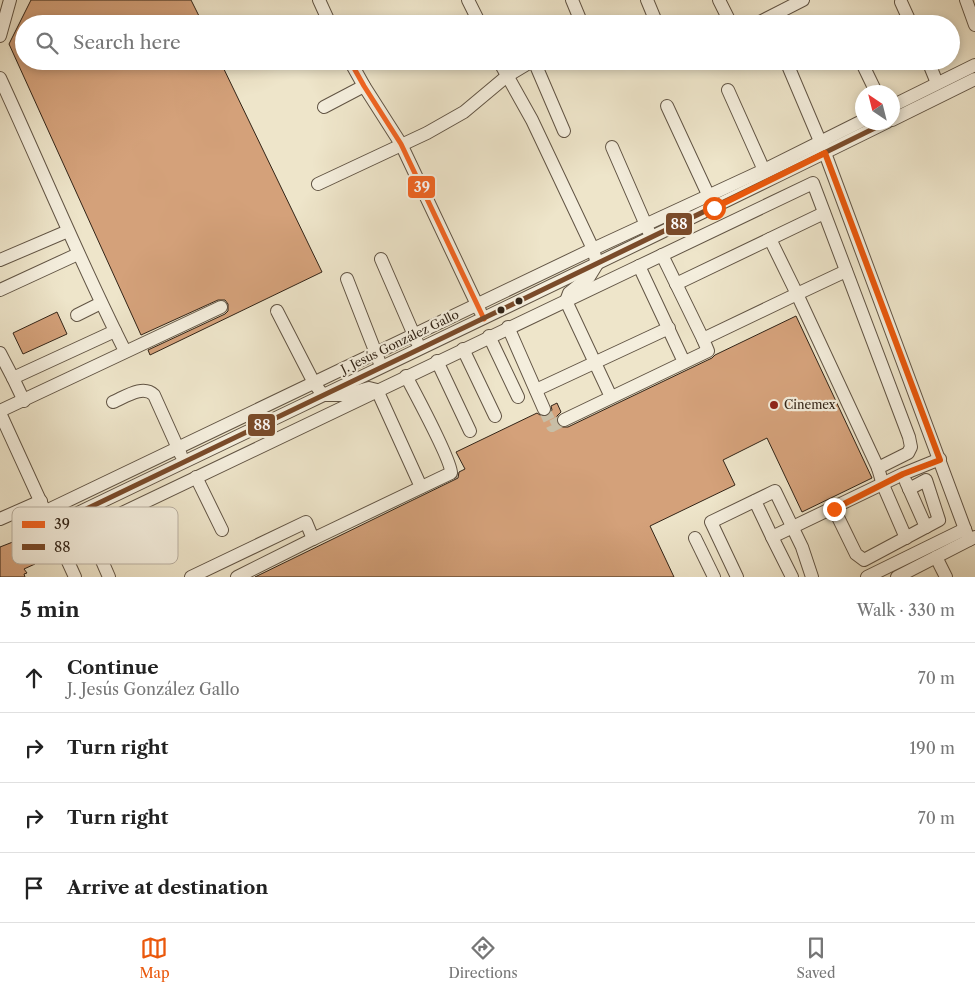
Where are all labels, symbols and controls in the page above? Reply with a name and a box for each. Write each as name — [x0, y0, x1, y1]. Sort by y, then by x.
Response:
search box — [15, 15, 960, 70]
icon: search — [33, 29, 61, 57]
text: Search here — [73, 31, 181, 54]
north arrow — [855, 85, 900, 130]
line badge: 39 — [407, 175, 436, 199]
text: 39 — [414, 178, 430, 196]
route start — [703, 197, 726, 220]
line badge: 88 — [665, 212, 693, 236]
text: 88 — [670, 215, 688, 233]
unlabelled marker — [514, 296, 524, 306]
unlabelled marker — [496, 305, 506, 315]
street label: J. Jesús González Gallo — [337, 306, 461, 378]
place label: Cinemex — [784, 397, 836, 412]
marker: Cinemex — [768, 399, 780, 411]
line badge: 88 — [247, 413, 276, 437]
text: 88 — [253, 416, 271, 434]
route end — [823, 498, 846, 521]
legend — [12, 507, 178, 564]
text: 39 — [54, 515, 70, 533]
text: 88 — [54, 538, 71, 556]
text: 5 min — [20, 597, 80, 622]
text: Walk · 330 m — [857, 600, 955, 620]
text: Continue — [67, 656, 159, 679]
icon: ahead — [20, 664, 48, 692]
text: 70 m — [918, 668, 955, 688]
text: J. Jesús González Gallo — [67, 679, 240, 699]
icon: right — [20, 734, 48, 762]
text: Turn right — [67, 736, 168, 759]
text: 190 m — [910, 738, 955, 758]
icon: right — [20, 804, 48, 832]
text: Turn right — [67, 806, 168, 829]
text: 70 m — [918, 808, 955, 828]
icon: arrive — [20, 874, 48, 902]
text: Arrive at destination — [67, 876, 268, 899]
tab: Map — [139, 934, 170, 982]
tab: Directions — [448, 934, 518, 982]
tab: Saved — [797, 934, 835, 982]

